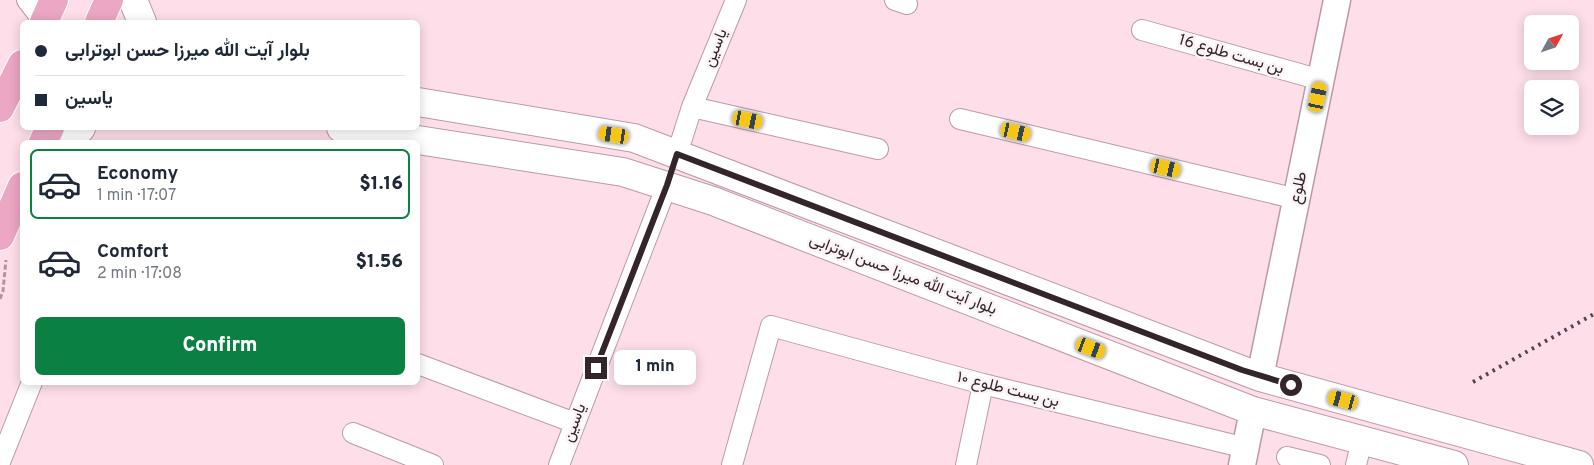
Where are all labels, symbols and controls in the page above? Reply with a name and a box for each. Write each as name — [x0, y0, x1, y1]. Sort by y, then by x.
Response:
north arrow — [1524, 15, 1579, 70]
map controls — [1524, 15, 1579, 135]
street label: یاسین — [699, 26, 733, 70]
street label: بن بست طلوع 16 — [1176, 30, 1286, 80]
text: بلوار آیت الله میرزا حسن ابوترابی — [65, 39, 310, 63]
button: layers — [1524, 80, 1579, 135]
car — [1307, 81, 1328, 113]
text: یاسین — [65, 87, 113, 111]
car — [731, 110, 764, 130]
car — [999, 121, 1032, 143]
car — [598, 125, 629, 145]
car — [1149, 157, 1182, 179]
icon: car — [37, 162, 82, 207]
text: Economy — [97, 162, 178, 186]
street label: طلوع — [1286, 170, 1312, 206]
text: $1.16 — [359, 172, 403, 196]
text: 1 min · 17:07 — [97, 186, 176, 206]
street label: بلوار آیت الله میرزا حسن ابوترابی — [806, 229, 1000, 320]
icon: car — [37, 240, 82, 285]
text: Comfort — [97, 240, 169, 264]
text: $1.56 — [355, 250, 403, 274]
text: 2 min · 17:08 — [97, 264, 182, 284]
button: Confirm — [35, 317, 405, 375]
car — [1074, 336, 1107, 360]
callout: 1 min — [614, 350, 696, 386]
route end — [585, 357, 607, 379]
text: 1 min — [635, 357, 675, 377]
street label: بن بست طلوع ۱۰ — [955, 368, 1061, 412]
route start — [1280, 374, 1302, 396]
car — [1326, 389, 1359, 411]
street label: یاسین — [559, 401, 591, 445]

